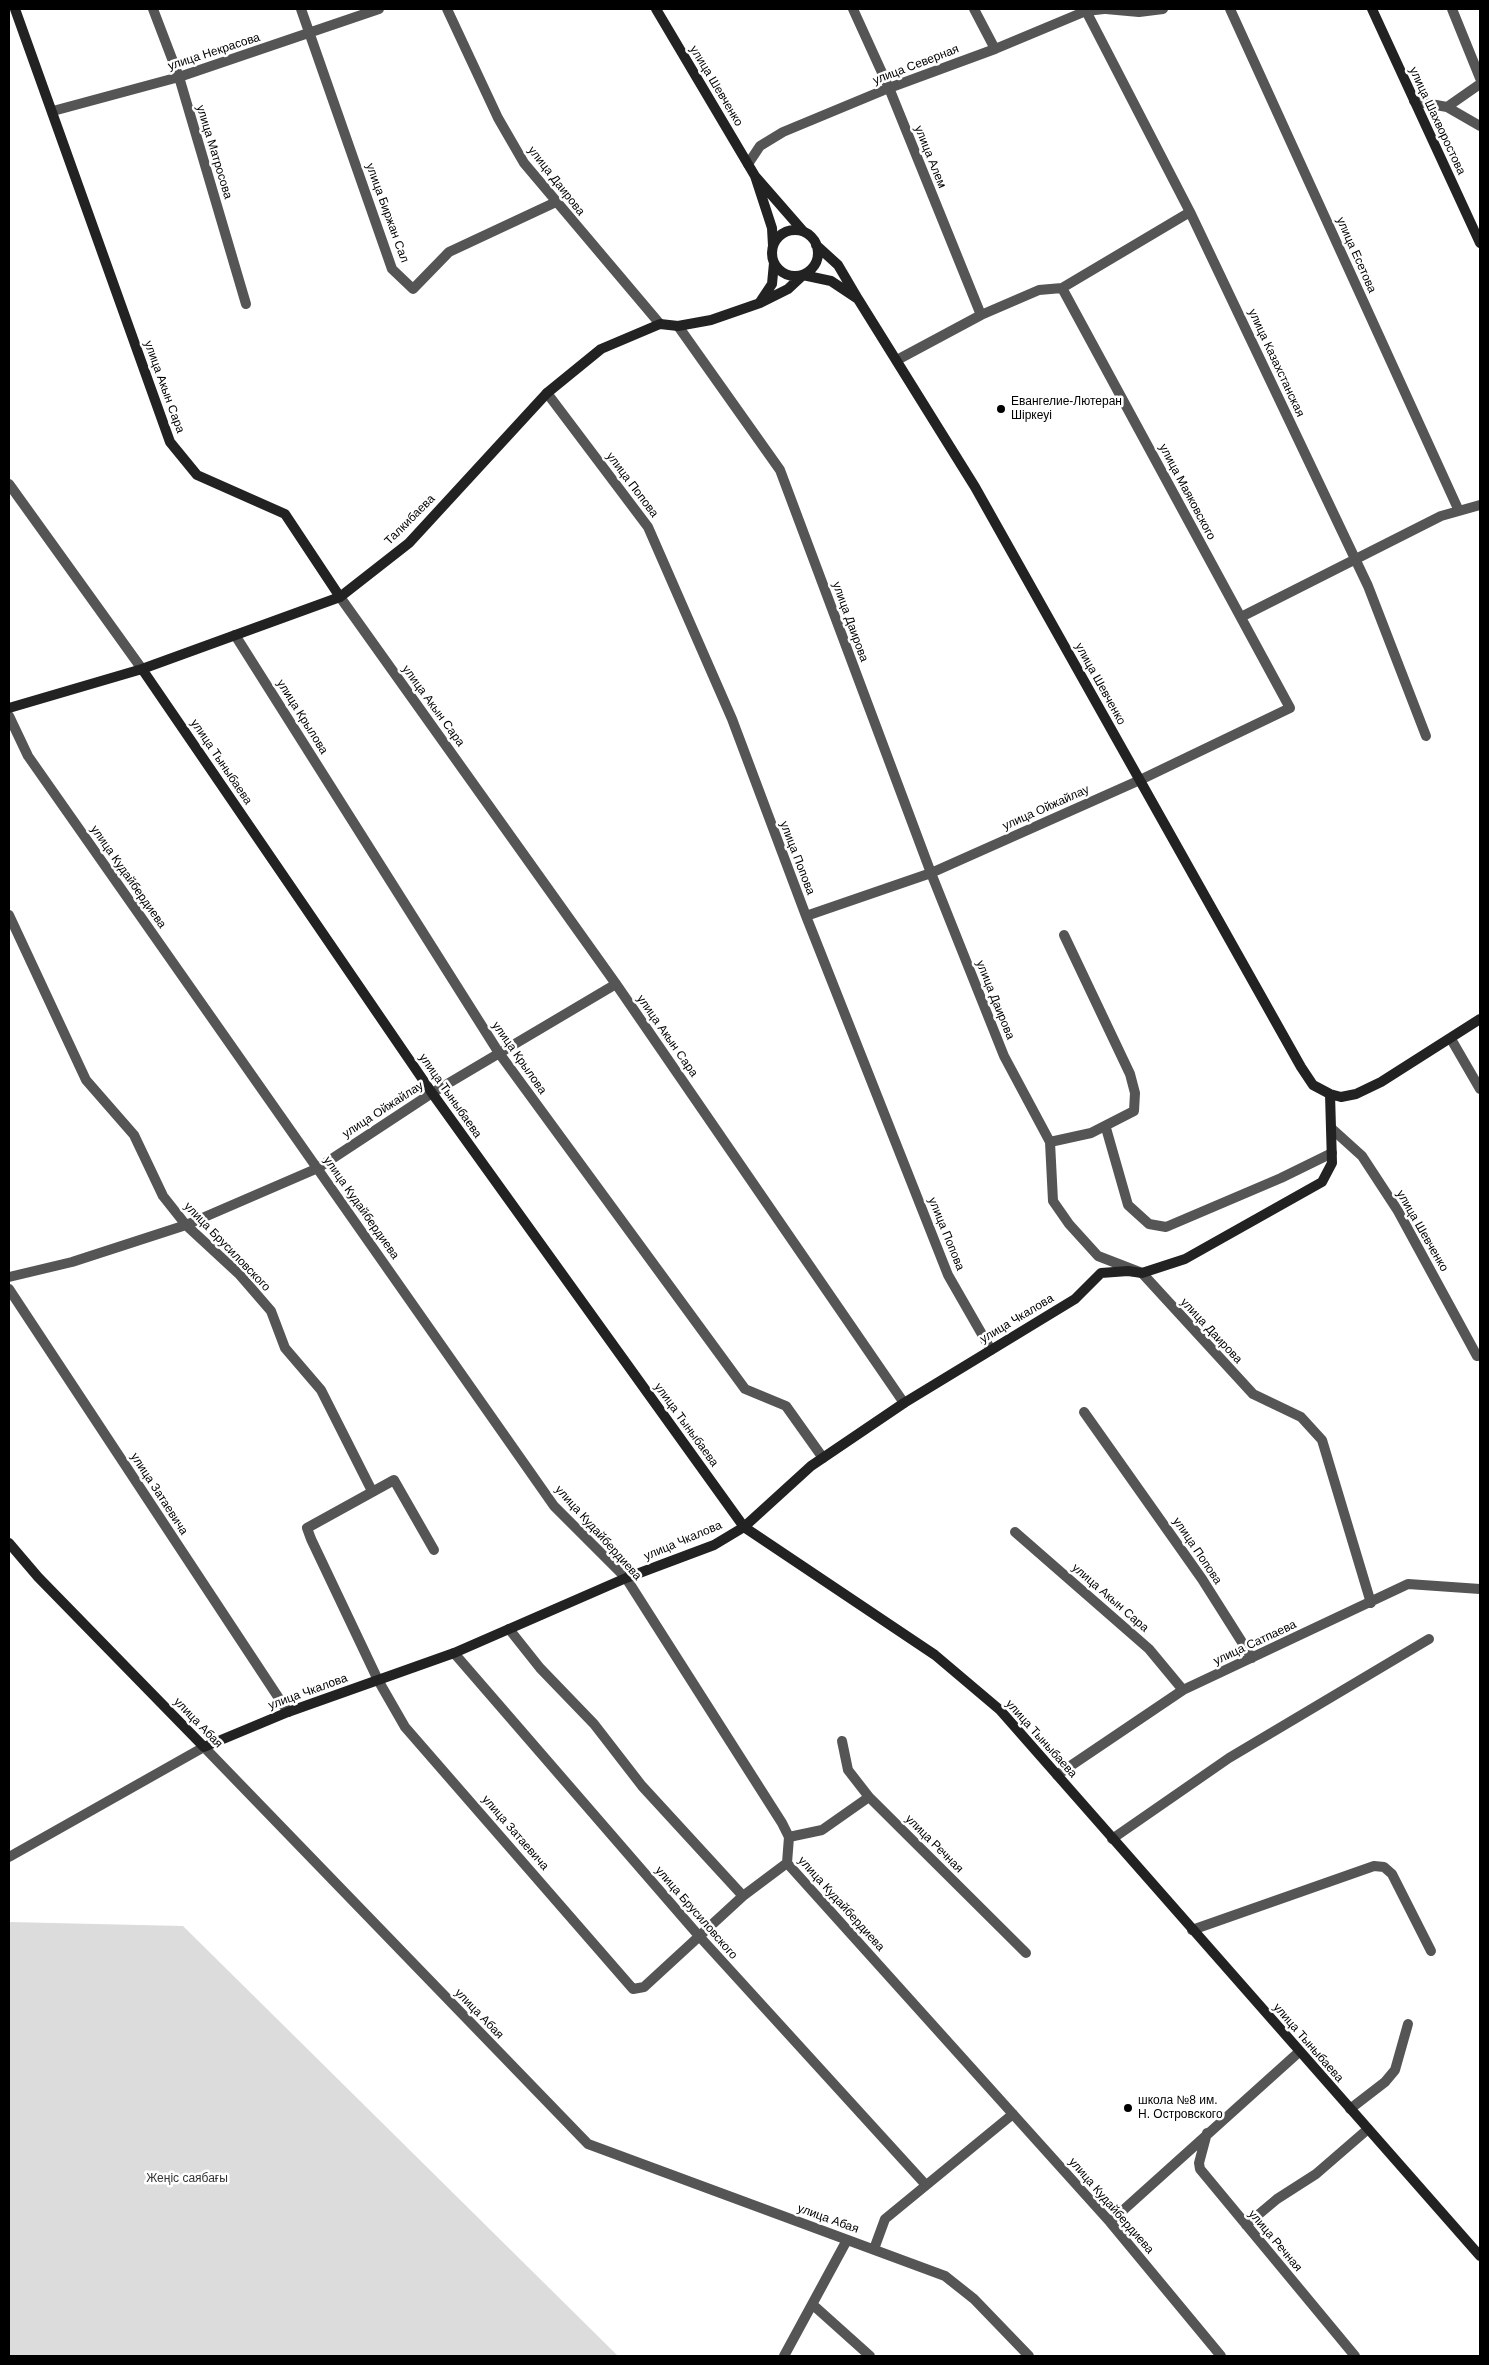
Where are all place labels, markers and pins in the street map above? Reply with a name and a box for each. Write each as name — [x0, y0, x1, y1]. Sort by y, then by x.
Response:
place label: Евангелие-Лютеран Шіркеуі — [1011, 395, 1122, 423]
marker: Евангелие-Лютеран Шіркеуі — [995, 403, 1007, 415]
place label: школа №8 им. Н. Островского — [1138, 2094, 1223, 2122]
marker: школа №8 им. Н. Островского — [1122, 2102, 1134, 2114]

